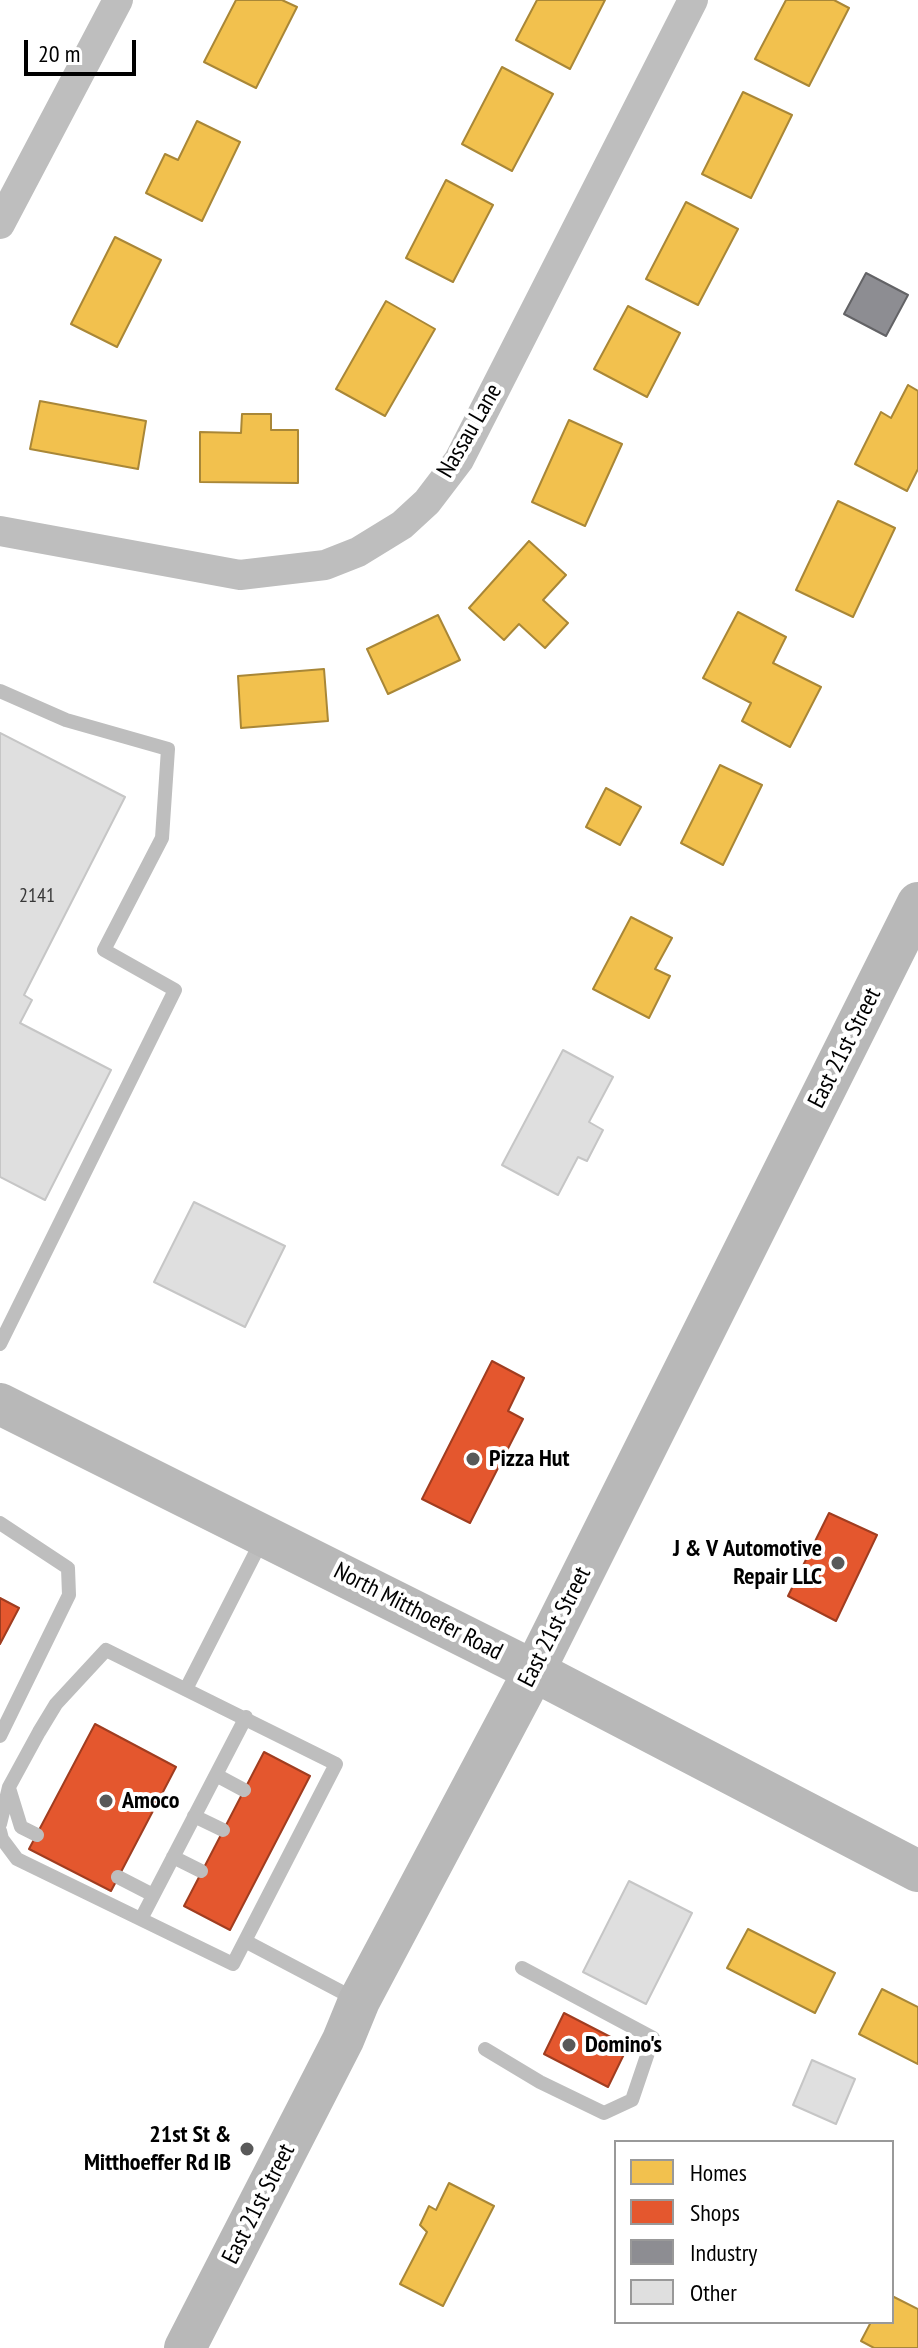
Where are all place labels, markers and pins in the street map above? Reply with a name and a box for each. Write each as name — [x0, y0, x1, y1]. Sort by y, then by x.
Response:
place label: Pizza Hut — [489, 1445, 569, 1473]
marker: Pizza Hut — [464, 1450, 482, 1468]
place label: J & V Automotive Repair LLC — [673, 1535, 822, 1591]
marker: J & V Automotive Repair LLC — [829, 1554, 847, 1572]
place label: Amoco — [122, 1787, 179, 1815]
marker: Amoco — [97, 1792, 115, 1810]
place label: Domino's — [585, 2031, 662, 2059]
marker: Domino's — [560, 2036, 578, 2054]
place label: 21st St & Mitthoeffer Rd IB — [84, 2121, 231, 2177]
marker: 21st St & Mitthoeffer Rd IB — [238, 2140, 256, 2158]

